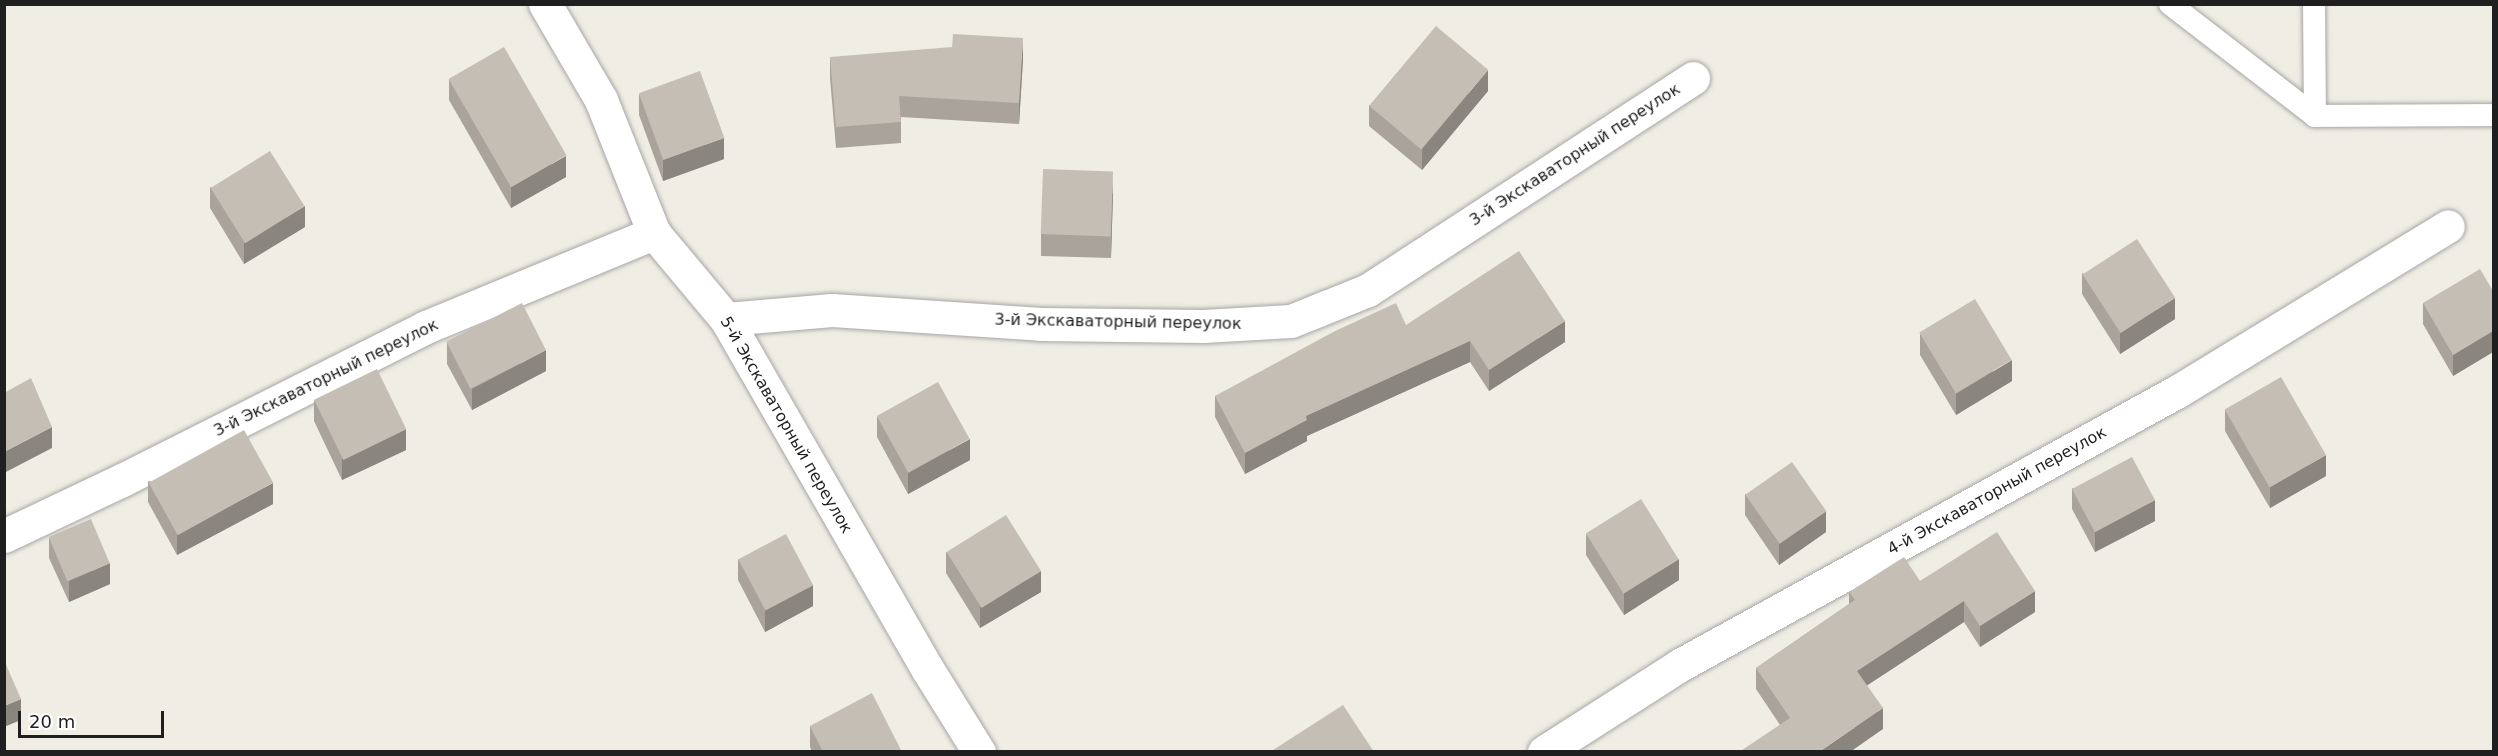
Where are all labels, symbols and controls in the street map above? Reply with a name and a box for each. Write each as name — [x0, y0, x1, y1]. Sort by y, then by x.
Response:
street label: 3-й Экскаваторный переулок — [1466, 80, 1684, 230]
street label: 3-й Экскаваторный переулок — [994, 310, 1242, 334]
street label: 5-й Экскаваторный переулок — [716, 313, 856, 537]
street label: 3-й Экскаваторный переулок — [211, 315, 441, 441]
street label: 4-й Экскаваторный переулок — [1884, 423, 2110, 559]
scale bar — [21, 699, 166, 737]
text: 20 m — [29, 711, 75, 732]

